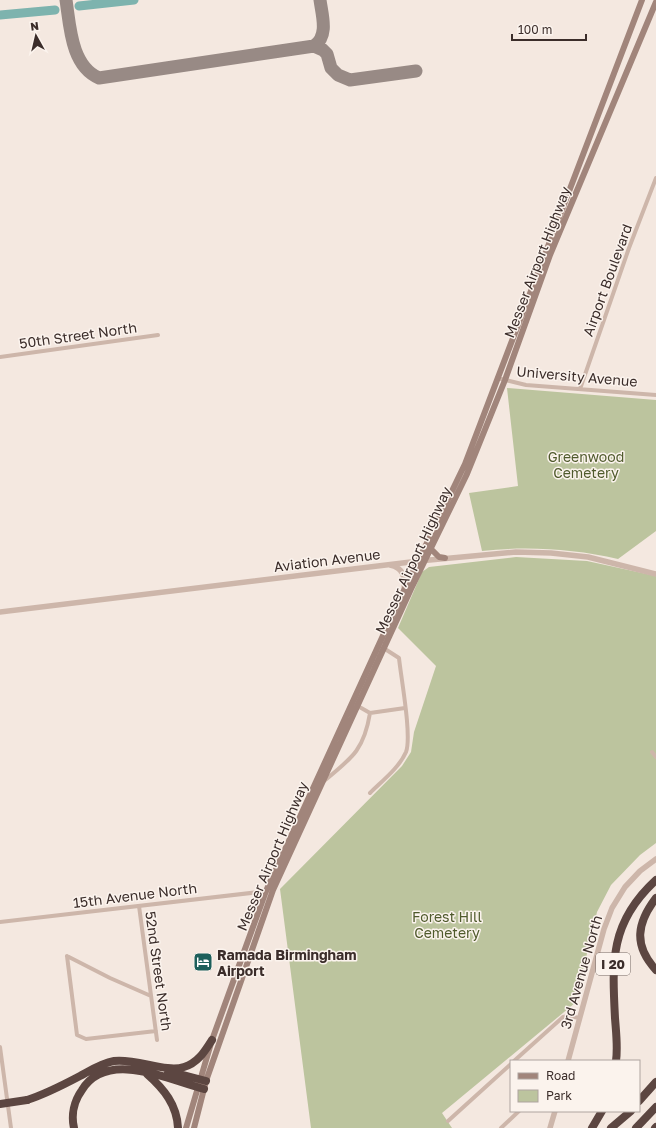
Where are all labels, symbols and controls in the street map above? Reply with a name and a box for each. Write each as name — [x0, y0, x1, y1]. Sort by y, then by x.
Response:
north arrow — [16, 16, 56, 56]
scale bar — [512, 16, 586, 42]
text: N — [29, 19, 40, 33]
text: 100 m — [518, 22, 552, 37]
street label: Messer Airport Highway — [500, 184, 574, 340]
street label: Airport Boulevard — [579, 222, 635, 338]
street label: 50th Street North — [18, 318, 138, 352]
street label: University Avenue — [516, 362, 638, 390]
park label: Greenwood Cemetery — [548, 448, 624, 481]
street label: Messer Airport Highway — [371, 484, 455, 636]
street label: Aviation Avenue — [273, 545, 381, 575]
street label: Messer Airport Highway — [233, 779, 311, 933]
street label: 15th Avenue North — [72, 879, 198, 911]
park label: Forest Hill Cemetery — [412, 908, 482, 941]
street label: 52nd Street North — [142, 910, 176, 1032]
street label: 3rd Avenue North — [557, 913, 605, 1031]
place label: Ramada Birmingham Airport — [217, 946, 356, 979]
hotel icon: Ramada Birmingham Airport — [192, 951, 214, 973]
road number: I 20 — [596, 953, 630, 975]
legend — [510, 1060, 640, 1112]
text: Road — [546, 1068, 575, 1083]
text: Park — [546, 1088, 572, 1103]

